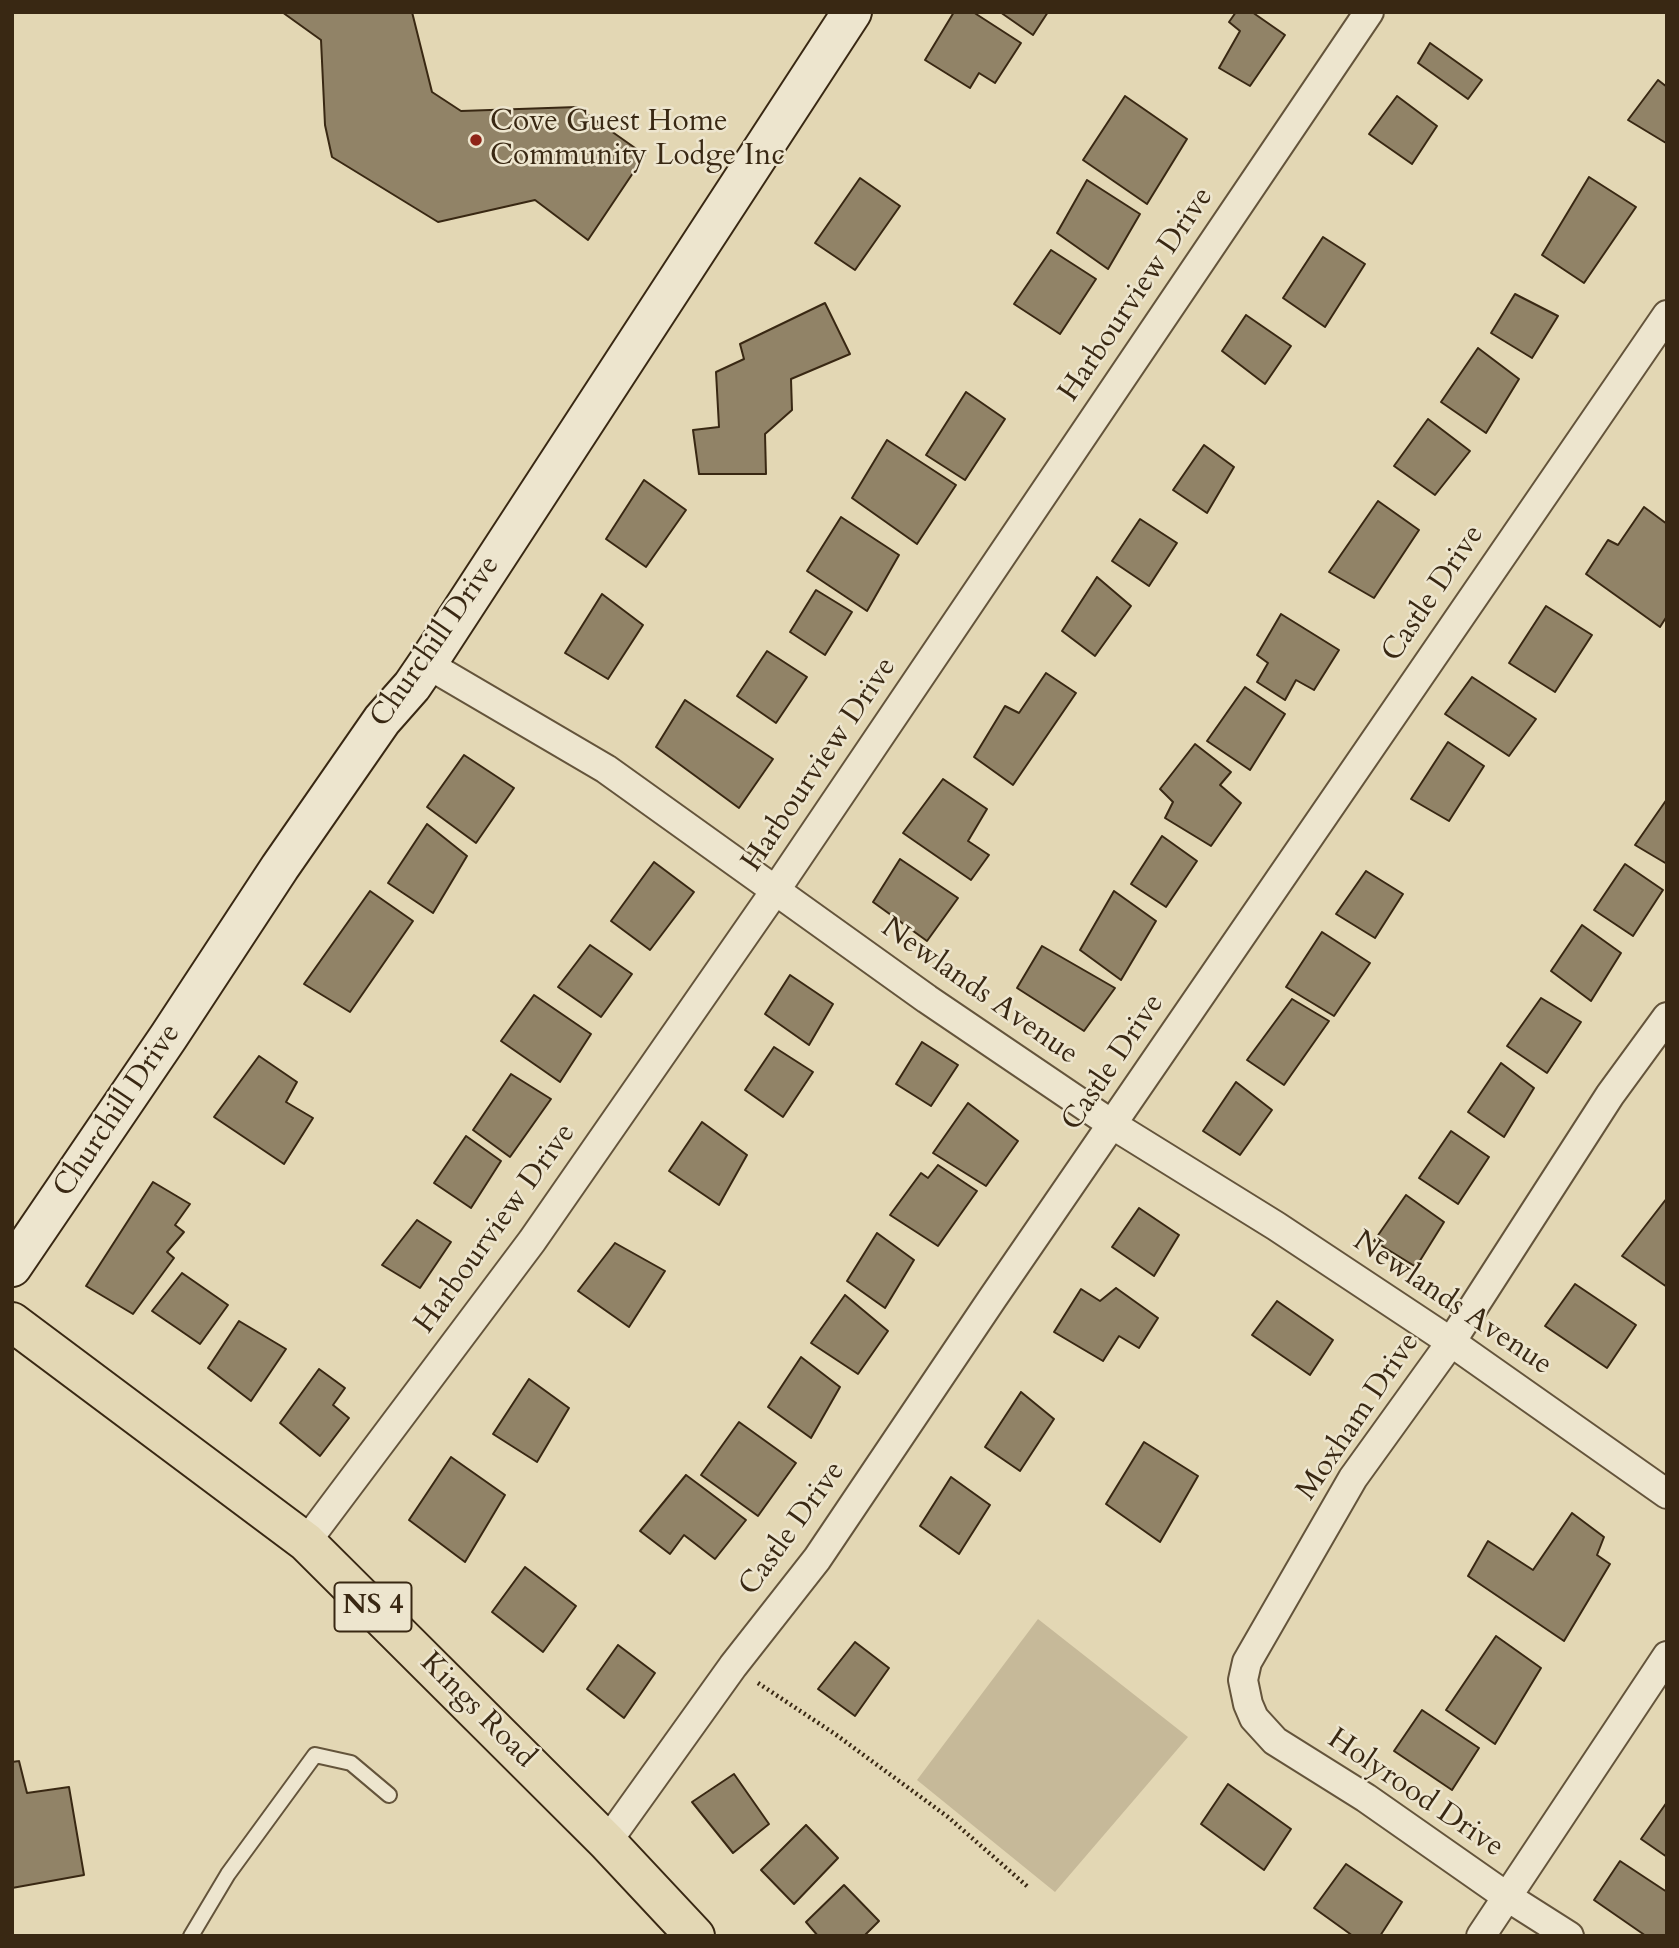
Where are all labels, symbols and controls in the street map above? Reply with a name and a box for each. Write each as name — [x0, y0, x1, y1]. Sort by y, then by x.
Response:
place label: Cove Guest Home Community Lodge Inc — [490, 105, 785, 176]
marker: Cove Guest Home Community Lodge Inc — [468, 132, 484, 148]
street label: Harbourview Drive — [1052, 181, 1222, 409]
street label: Castle Drive — [1375, 519, 1493, 669]
street label: Churchill Drive — [364, 549, 508, 735]
street label: Harbourview Drive — [735, 651, 905, 879]
street label: Newlands Avenue — [874, 911, 1084, 1073]
street label: Castle Drive — [1055, 988, 1173, 1138]
street label: Churchill Drive — [47, 1018, 189, 1204]
street label: Harbourview Drive — [408, 1117, 584, 1341]
street label: Newlands Avenue — [1346, 1224, 1558, 1384]
street label: Moxham Drive — [1290, 1326, 1428, 1508]
street label: Castle Drive — [732, 1455, 854, 1603]
road number: NS 4 — [334, 1582, 412, 1632]
street label: Kings Road — [412, 1646, 542, 1776]
street label: Holyrood Drive — [1320, 1722, 1510, 1866]

